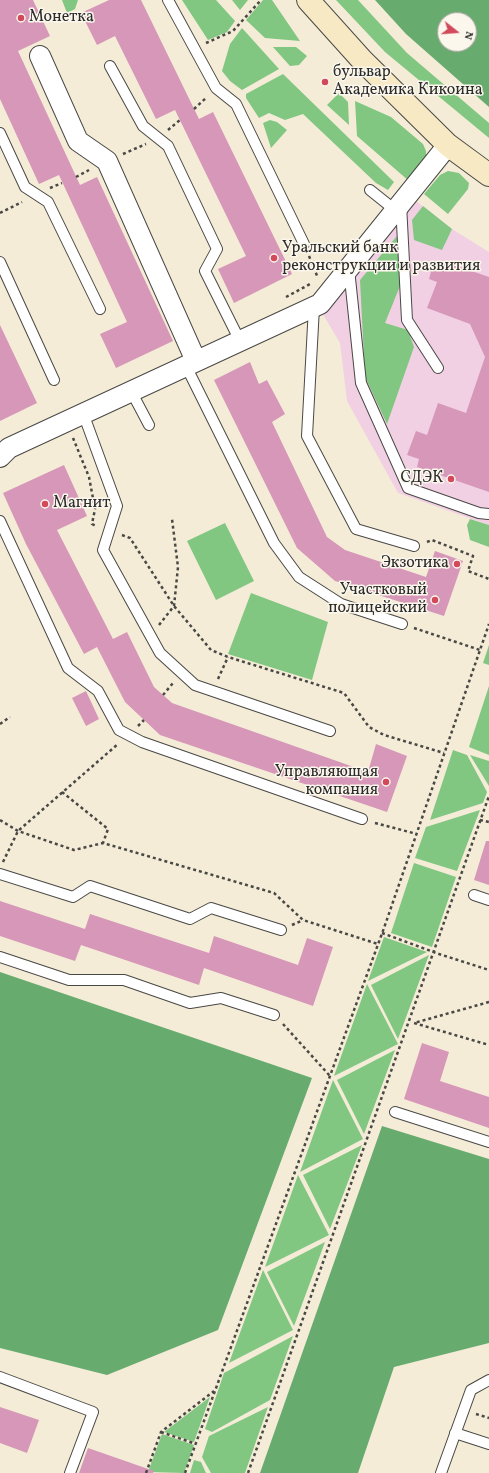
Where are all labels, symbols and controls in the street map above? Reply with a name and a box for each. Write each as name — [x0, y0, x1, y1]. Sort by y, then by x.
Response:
place label: Монетка — [29, 8, 94, 28]
north arrow — [437, 12, 477, 52]
marker: Монетка — [16, 13, 26, 23]
text: N — [460, 29, 476, 41]
place label: бульвар Академика Кикоина — [333, 63, 483, 101]
marker: бульвар Академика Кикоина — [320, 77, 330, 87]
place label: Уральский банк реконструкции и развития — [282, 239, 480, 277]
marker: Уральский банк реконструкции и развития — [269, 253, 279, 263]
place label: СДЭК — [401, 469, 443, 489]
marker: СДЭК — [446, 474, 456, 484]
place label: Магнит — [53, 494, 110, 514]
marker: Магнит — [40, 499, 50, 509]
place label: Экзотика — [381, 554, 449, 574]
marker: Экзотика — [452, 559, 462, 569]
place label: Участковый полицейский — [328, 581, 427, 619]
marker: Участковый полицейский — [430, 595, 440, 605]
place label: Управляющая компания — [275, 763, 378, 801]
marker: Управляющая компания — [381, 777, 391, 787]

